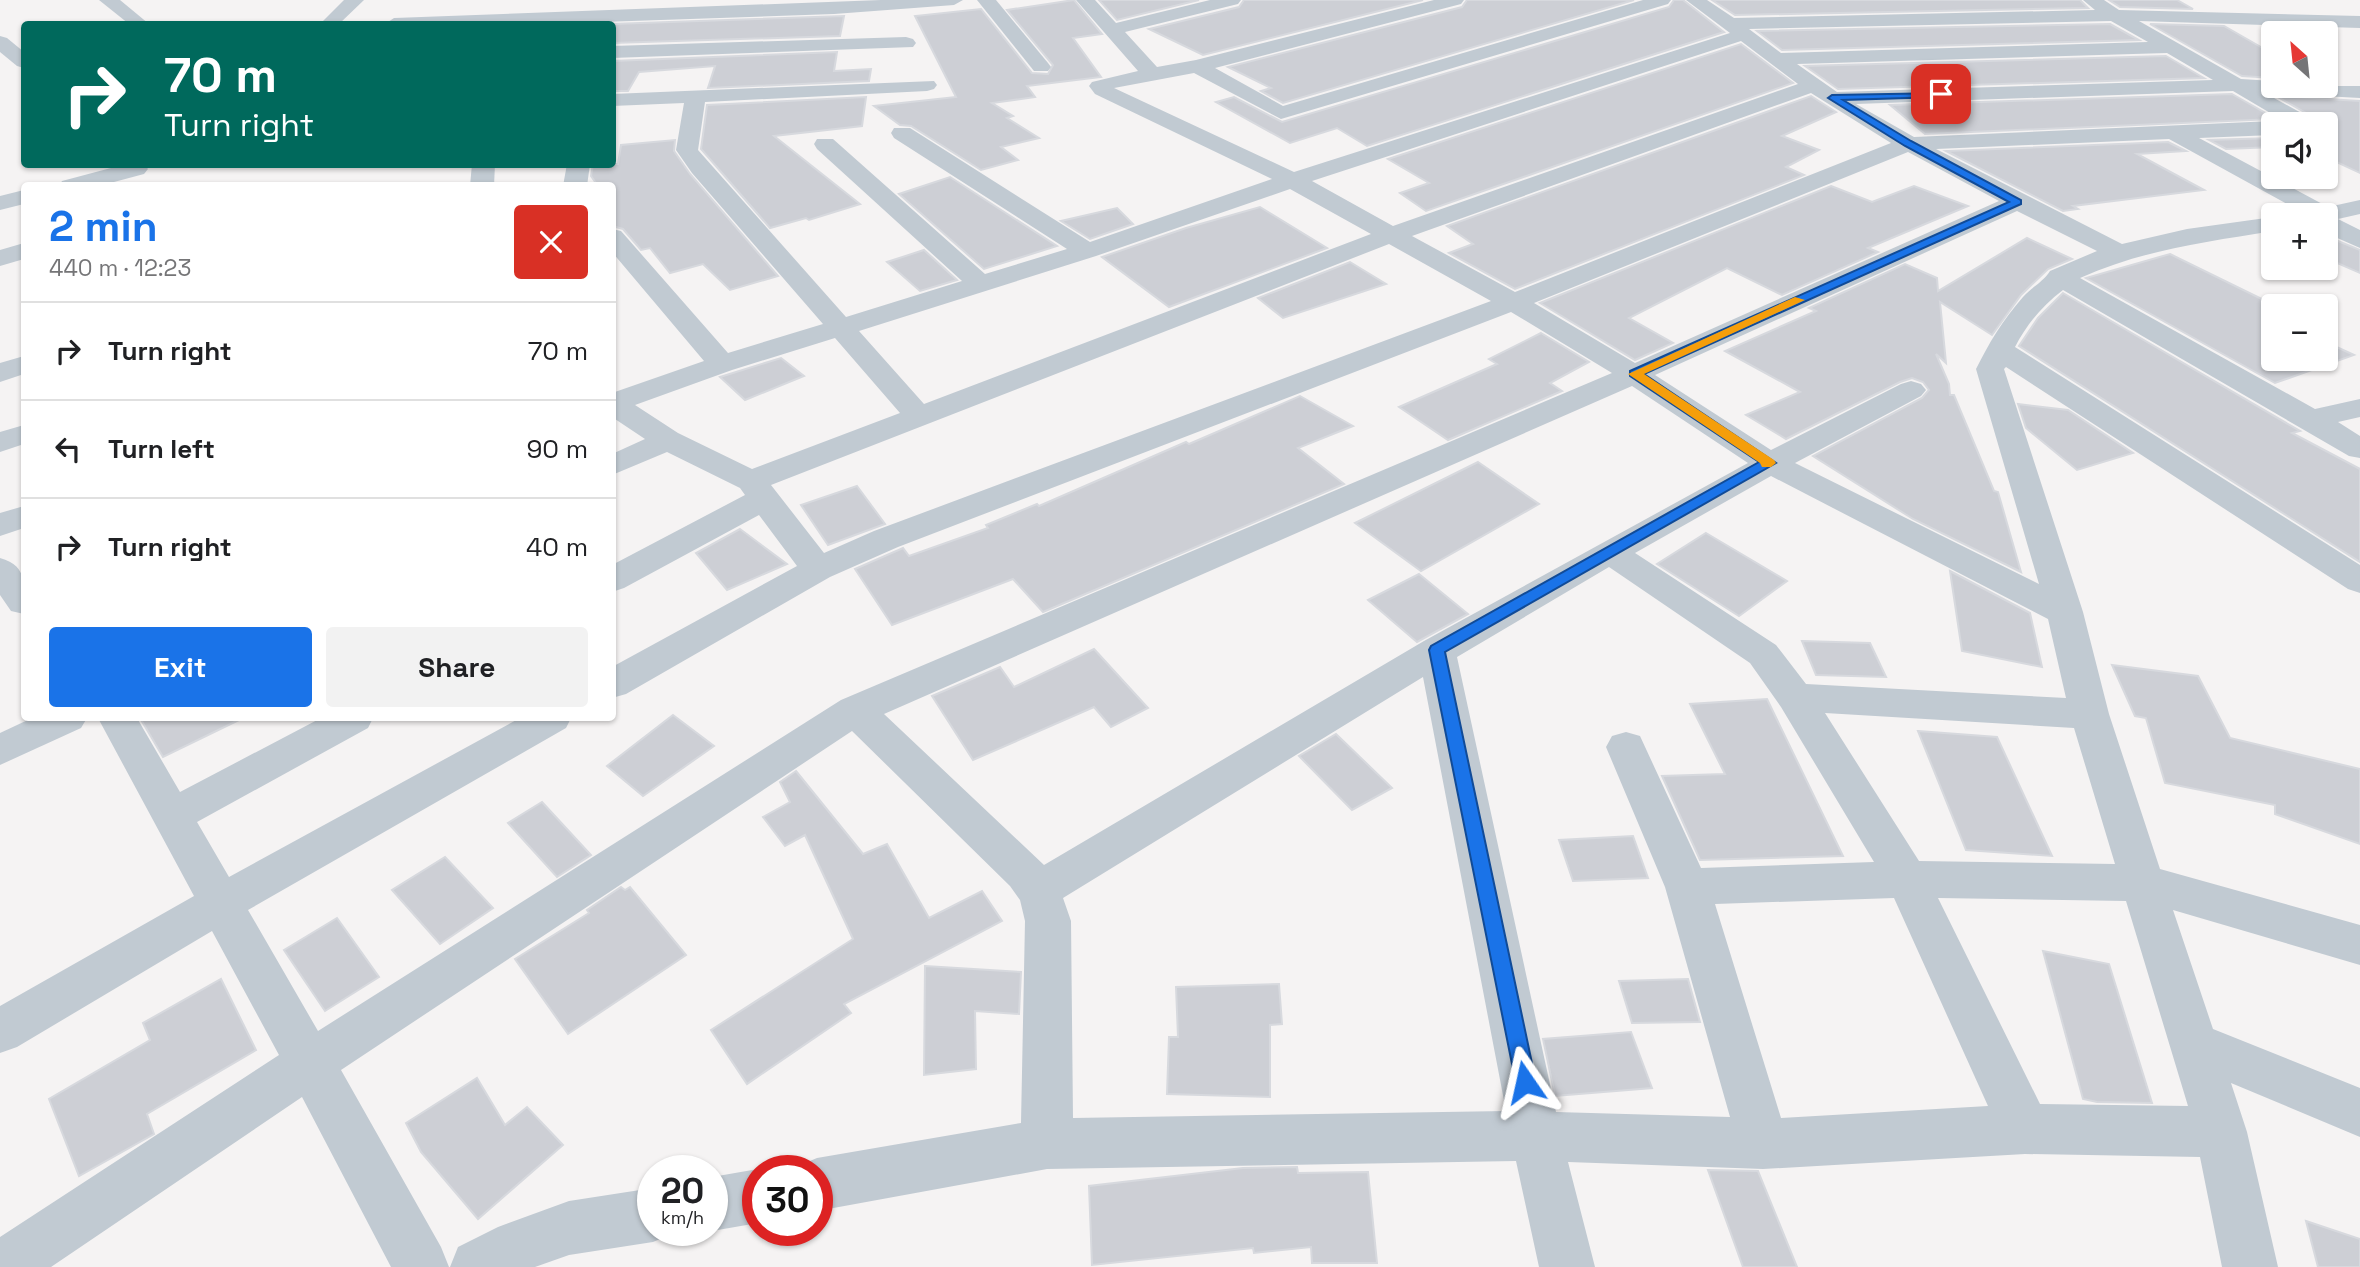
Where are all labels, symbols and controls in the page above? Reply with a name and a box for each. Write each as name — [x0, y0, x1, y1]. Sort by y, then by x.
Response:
north arrow — [2261, 21, 2338, 98]
map controls — [2261, 21, 2338, 371]
text: 70 m — [164, 44, 277, 106]
icon: right — [49, 49, 140, 140]
pin — [1911, 64, 1971, 124]
icon: arrive — [1922, 75, 1960, 113]
text: Turn right — [164, 105, 314, 145]
button: sound — [2261, 112, 2338, 189]
text: 2 min — [49, 200, 158, 253]
button: + — [2261, 203, 2338, 280]
button: close — [514, 205, 588, 279]
text: 440 m · 12:23 — [49, 253, 191, 283]
button: − — [2261, 294, 2338, 371]
icon: right — [49, 332, 87, 370]
text: Turn right — [108, 334, 232, 368]
text: 70 m — [528, 334, 588, 368]
icon: left — [49, 430, 87, 468]
text: Turn left — [108, 432, 215, 466]
text: 90 m — [526, 432, 588, 466]
icon: right — [49, 528, 87, 566]
text: Turn right — [108, 530, 232, 564]
text: 40 m — [526, 530, 588, 564]
button: Exit — [49, 627, 312, 707]
button: Share — [326, 627, 588, 707]
position arrow — [1488, 1045, 1562, 1119]
speed limit sign: 30 — [742, 1155, 833, 1246]
text: 20 — [661, 1169, 704, 1213]
text: km/h — [661, 1206, 704, 1229]

